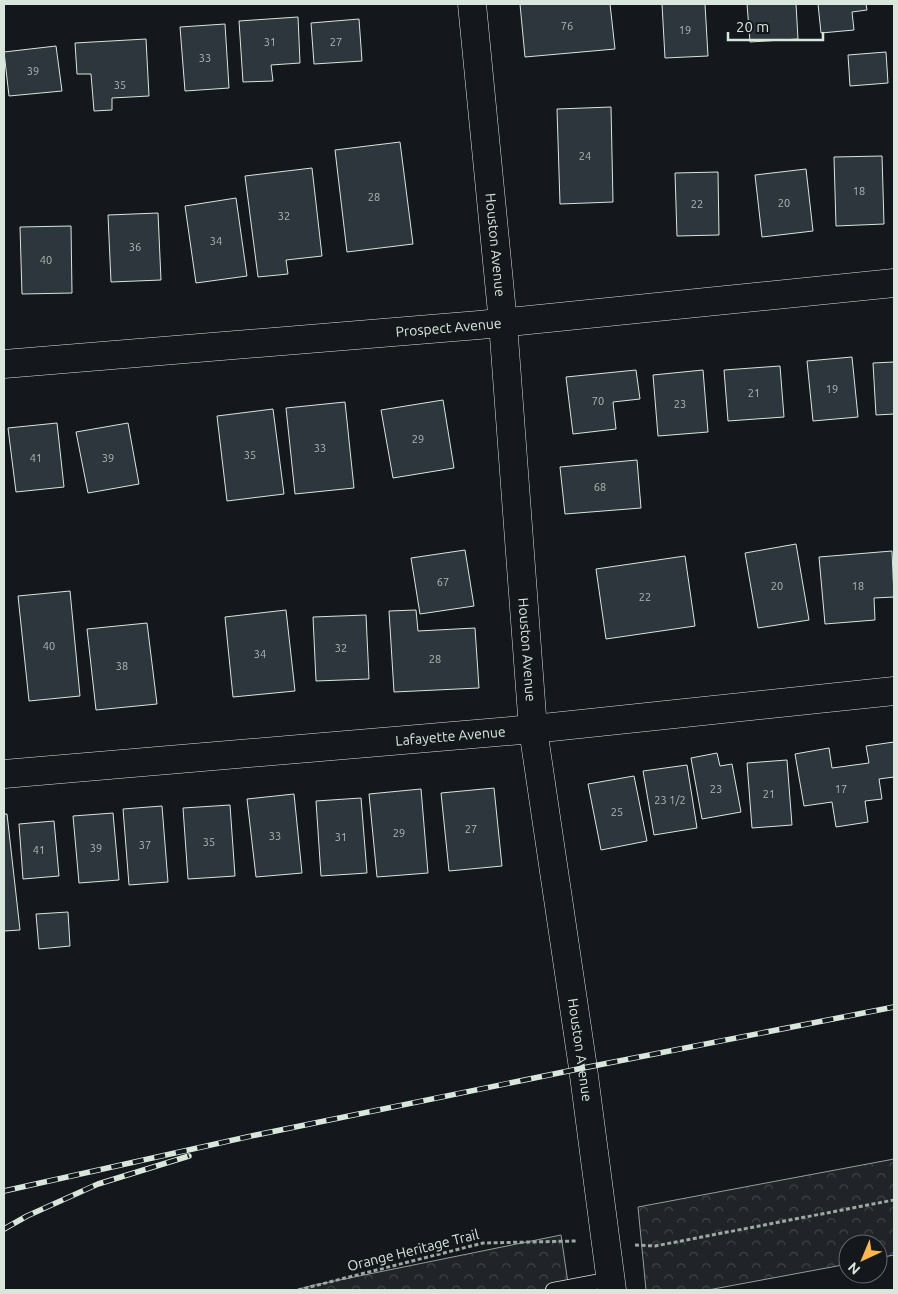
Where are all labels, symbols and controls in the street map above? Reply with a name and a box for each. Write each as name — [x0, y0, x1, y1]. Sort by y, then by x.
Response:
scale bar — [728, 10, 823, 42]
text: 20 m — [736, 18, 769, 35]
house number: 76 — [561, 20, 573, 32]
house number: 19 — [679, 24, 691, 36]
house number: 31 — [264, 36, 276, 48]
house number: 27 — [330, 36, 342, 48]
house number: 33 — [199, 52, 211, 64]
house number: 39 — [27, 65, 39, 77]
house number: 35 — [114, 79, 126, 91]
house number: 24 — [579, 150, 591, 162]
house number: 18 — [853, 185, 865, 197]
house number: 28 — [368, 191, 380, 203]
street label: Houston Avenue — [482, 192, 508, 297]
house number: 20 — [778, 197, 790, 209]
house number: 22 — [691, 198, 703, 210]
house number: 32 — [278, 210, 290, 222]
house number: 34 — [210, 235, 222, 247]
house number: 36 — [129, 241, 141, 253]
house number: 40 — [40, 254, 52, 266]
street label: Prospect Avenue — [395, 315, 502, 340]
house number: 19 — [826, 383, 838, 395]
house number: 21 — [748, 387, 760, 399]
house number: 70 — [592, 395, 604, 407]
house number: 23 — [674, 398, 686, 410]
house number: 29 — [412, 433, 424, 445]
house number: 33 — [314, 442, 326, 454]
house number: 35 — [244, 449, 256, 461]
house number: 41 — [30, 452, 42, 464]
house number: 39 — [102, 452, 114, 464]
house number: 68 — [594, 481, 606, 493]
house number: 67 — [437, 576, 449, 588]
house number: 20 — [771, 580, 783, 592]
house number: 18 — [852, 580, 864, 592]
house number: 22 — [639, 591, 651, 603]
street label: Houston Avenue — [515, 597, 539, 702]
house number: 40 — [43, 640, 55, 652]
house number: 32 — [335, 642, 347, 654]
house number: 34 — [254, 648, 266, 660]
house number: 28 — [429, 653, 441, 665]
house number: 38 — [116, 660, 128, 672]
street label: Lafayette Avenue — [395, 723, 506, 749]
house number: 23 — [710, 783, 722, 795]
house number: 17 — [835, 783, 847, 795]
house number: 21 — [763, 788, 775, 800]
house number: 23 1/2 — [654, 794, 686, 806]
house number: 25 — [611, 806, 623, 818]
house number: 27 — [465, 823, 477, 835]
house number: 29 — [393, 827, 405, 839]
house number: 33 — [269, 830, 281, 842]
house number: 31 — [335, 831, 347, 843]
house number: 35 — [203, 836, 215, 848]
house number: 37 — [139, 839, 151, 851]
house number: 39 — [90, 842, 102, 854]
house number: 41 — [33, 844, 45, 856]
street label: Houston Avenue — [565, 997, 595, 1103]
street label: Orange Heritage Trail — [346, 1226, 481, 1274]
north arrow — [838, 1234, 888, 1284]
text: N — [845, 1259, 863, 1278]

